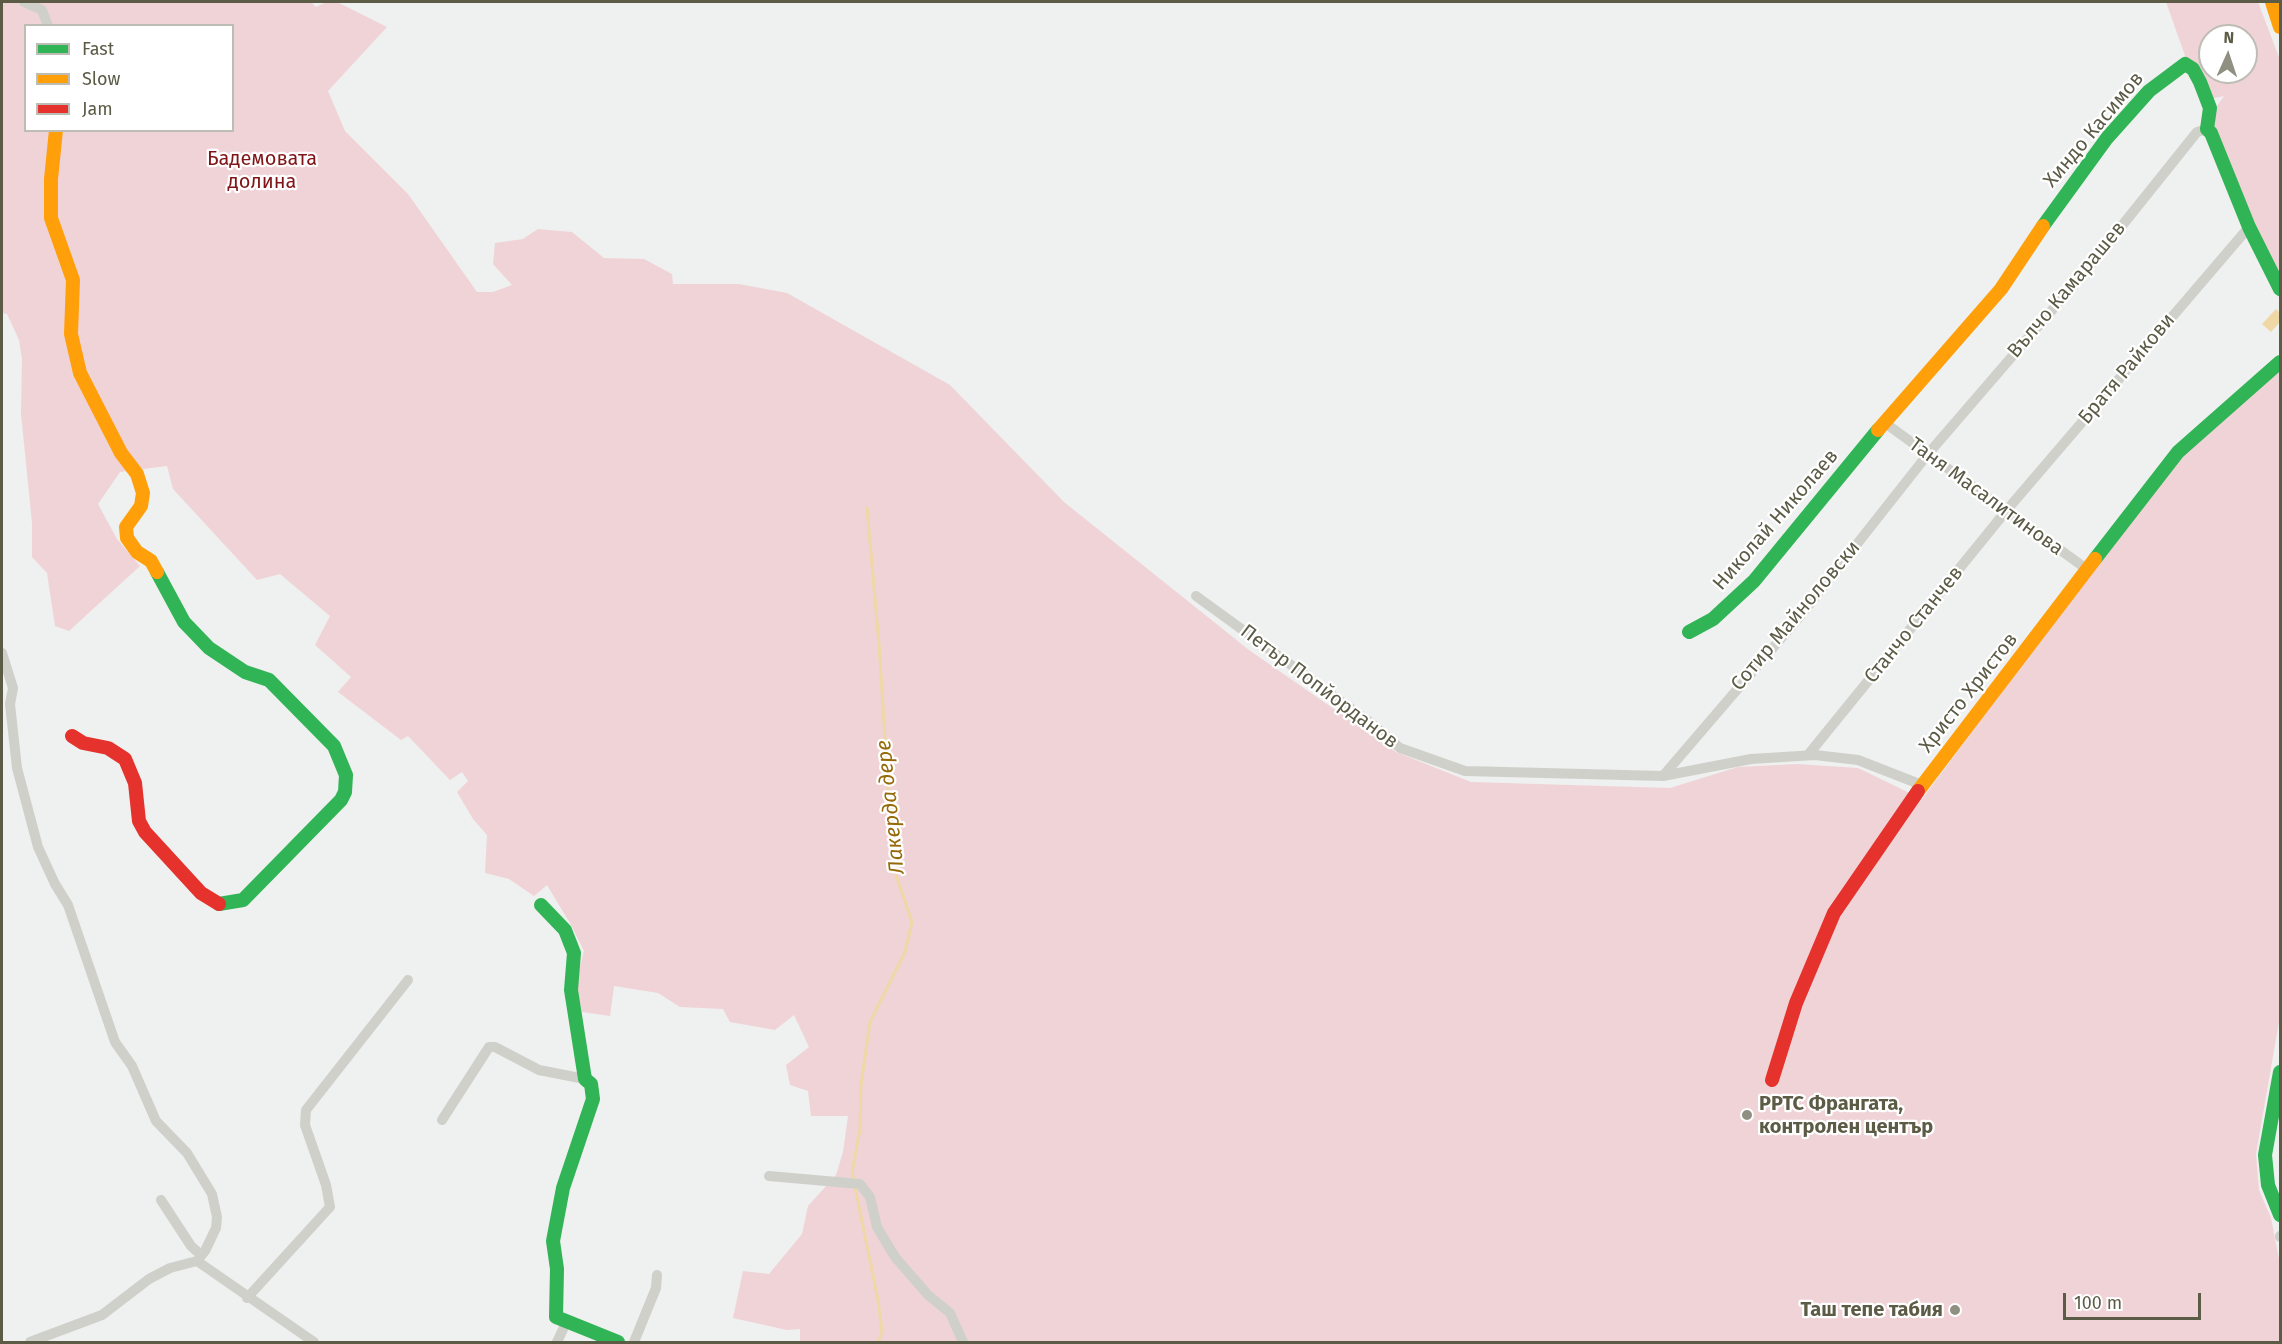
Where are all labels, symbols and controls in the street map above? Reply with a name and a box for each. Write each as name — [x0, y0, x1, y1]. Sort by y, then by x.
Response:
legend — [24, 24, 234, 132]
north arrow — [2198, 24, 2258, 84]
text: N — [2223, 28, 2235, 47]
text: Fast — [82, 38, 114, 60]
street label: Хиндо Касимов — [2039, 67, 2149, 193]
text: Slow — [82, 68, 120, 90]
text: Jam — [82, 98, 113, 120]
park label: Бадемовата долина — [207, 147, 317, 194]
street label: Вълчо Камарашев — [2003, 217, 2131, 363]
street label: Братя Райкови — [2074, 309, 2180, 429]
street label: Таня Масалитинова — [1904, 433, 2068, 561]
street label: Николай Николаев — [1708, 445, 1844, 595]
street label: Сотир Майноловски — [1726, 536, 1866, 696]
street label: Станчо Станчев — [1860, 562, 1968, 688]
street label: Петър Попйорданов — [1235, 620, 1403, 754]
street label: Христо Христов — [1915, 628, 2023, 758]
water label: Лакерда дере — [871, 739, 911, 875]
place label: РРТС Франгата, контролен център — [1759, 1092, 1933, 1139]
marker: РРТС Франгата, контролен център — [1740, 1108, 1754, 1122]
scale bar — [2066, 1281, 2204, 1319]
text: 100 m — [2074, 1292, 2122, 1314]
place label: Таш тепе табия — [1800, 1298, 1943, 1322]
marker: Таш тепе табия — [1948, 1303, 1962, 1317]

